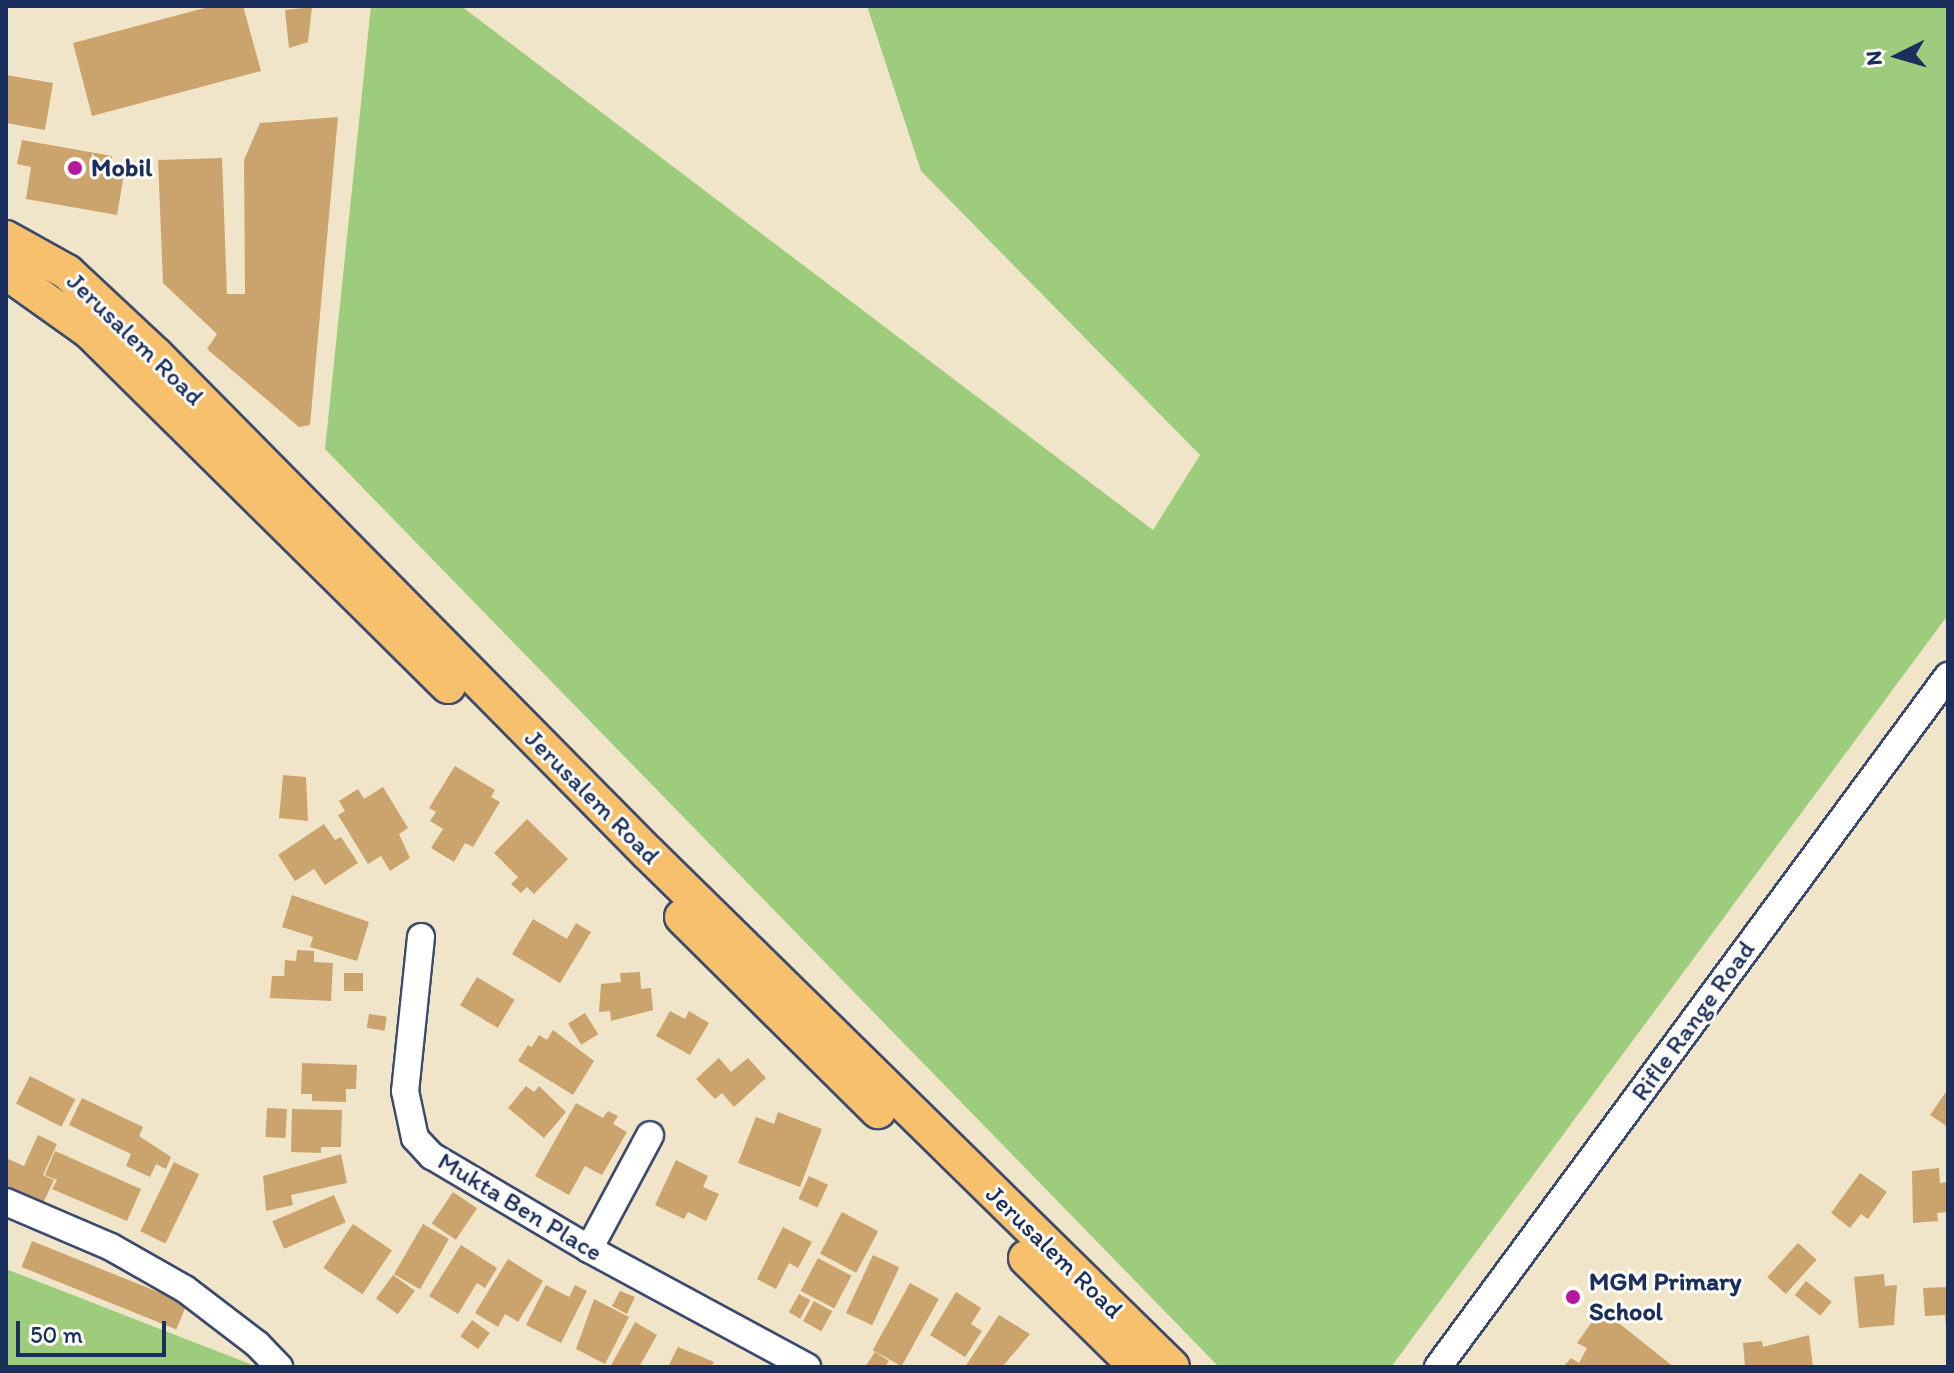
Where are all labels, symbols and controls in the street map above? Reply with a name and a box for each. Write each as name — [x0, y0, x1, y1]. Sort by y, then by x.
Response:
north arrow — [1858, 16, 1938, 96]
text: N — [1859, 50, 1888, 67]
place label: Mobil — [91, 152, 152, 184]
marker: Mobil — [66, 159, 84, 177]
street label: Jerusalem Road — [60, 266, 210, 412]
street label: Jerusalem Road — [518, 723, 666, 871]
street label: Rifle Range Road — [1625, 935, 1761, 1107]
street label: Mukta Ben Place — [432, 1146, 608, 1268]
street label: Jerusalem Road — [979, 1179, 1129, 1325]
place label: MGM Primary School — [1589, 1266, 1742, 1328]
marker: MGM Primary School — [1564, 1288, 1582, 1306]
scale bar — [20, 1305, 170, 1355]
text: 50 m — [30, 1320, 83, 1349]

